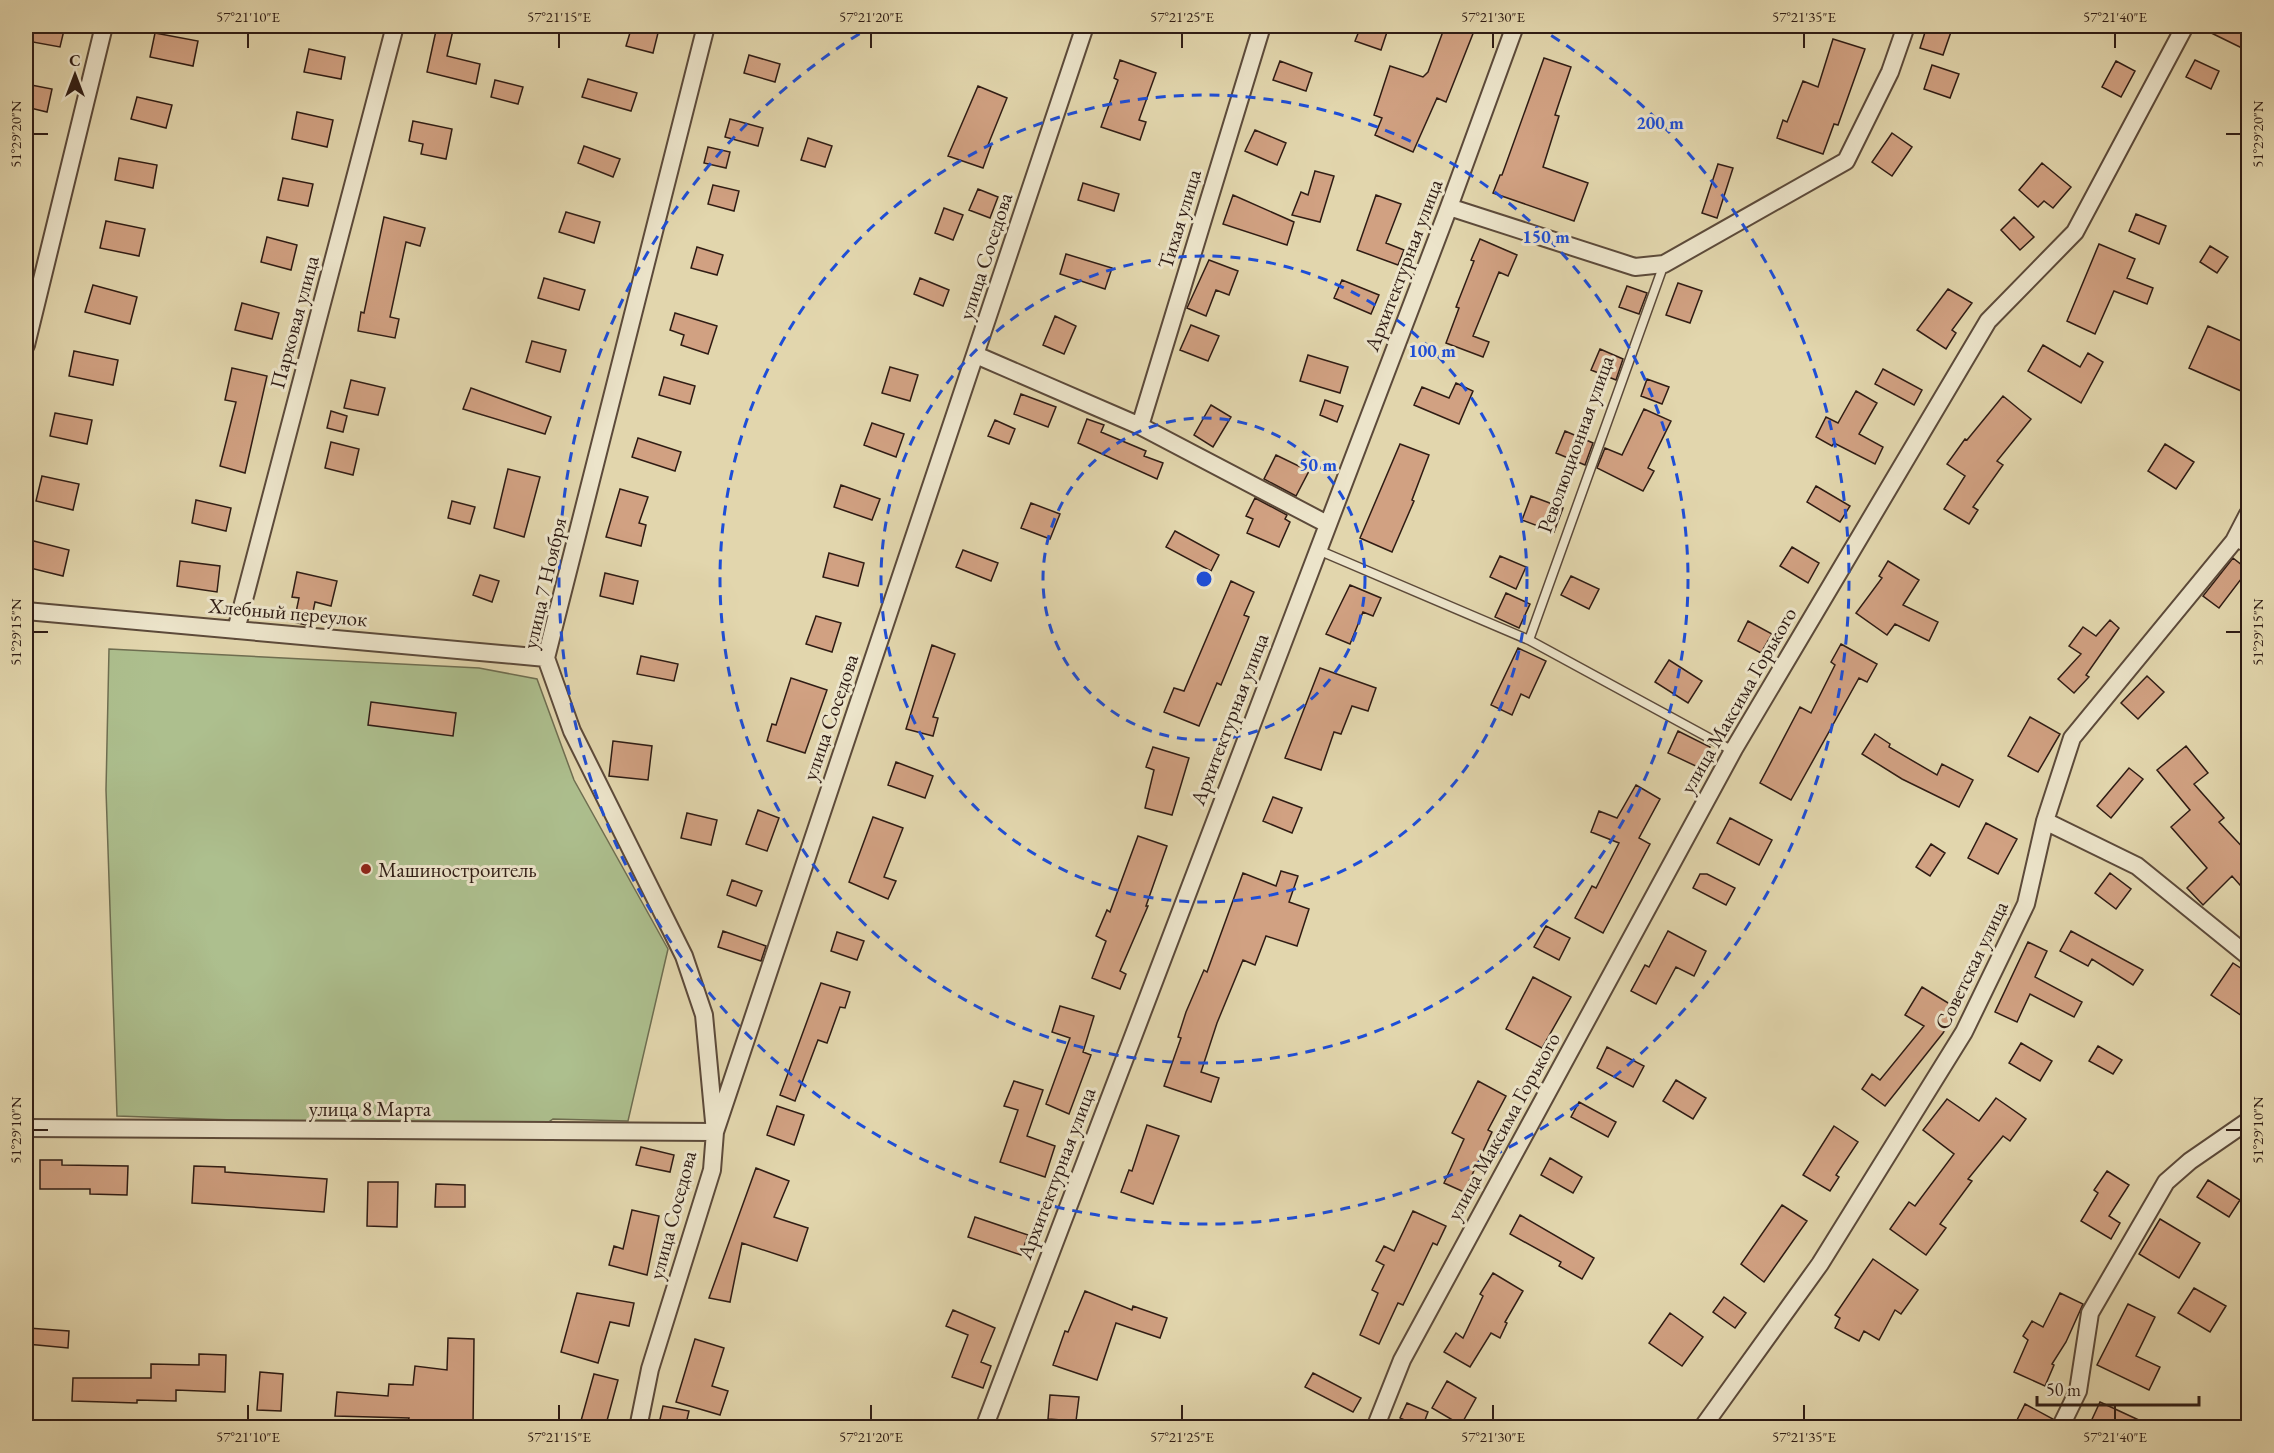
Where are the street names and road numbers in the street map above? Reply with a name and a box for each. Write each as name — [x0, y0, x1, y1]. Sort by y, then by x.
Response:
street label: Тихая улица — [1151, 165, 1207, 272]
street label: Архитектурная улица — [1357, 174, 1448, 356]
street label: улица Соседова — [952, 188, 1018, 323]
street label: Парковая улица — [263, 252, 325, 391]
street label: Революционная улица — [1530, 351, 1620, 536]
street label: улица 7 Ноября — [516, 515, 572, 651]
street label: Хлебный переулок — [207, 592, 368, 632]
street label: улица Максима Горького — [1674, 602, 1802, 798]
street label: Архитектурная улица — [1183, 628, 1274, 810]
street label: улица Соседова — [796, 650, 864, 784]
street label: Советская улица — [1928, 896, 2014, 1034]
street label: улица Максима Горького — [1440, 1027, 1566, 1225]
street label: Архитектурная улица — [1010, 1082, 1101, 1264]
street label: улица 8 Марта — [309, 1095, 432, 1122]
street label: улица Соседова — [642, 1147, 702, 1282]

